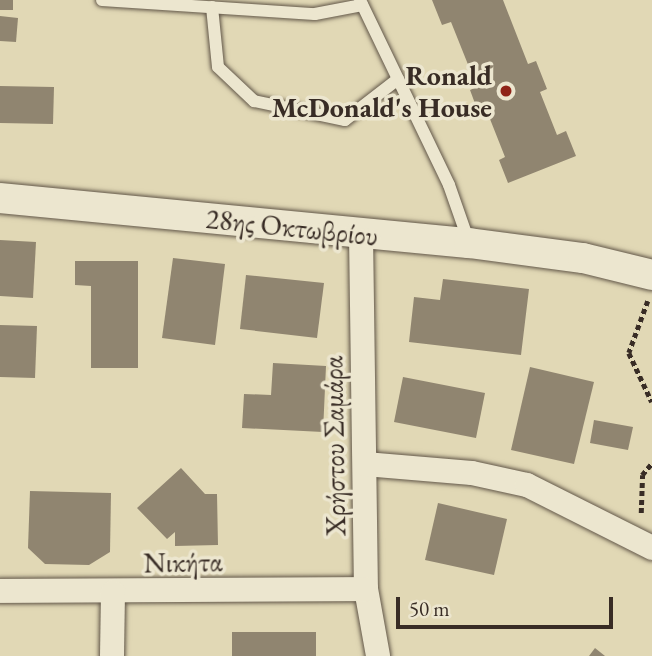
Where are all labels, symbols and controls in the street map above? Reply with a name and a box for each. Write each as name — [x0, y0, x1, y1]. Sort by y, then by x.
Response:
place label: Ronald McDonald's House — [272, 58, 492, 124]
marker: Ronald McDonald's House — [498, 83, 514, 99]
street label: 28ης Οκτωβρίου — [204, 201, 380, 253]
street label: Χρήστου Σαμάρα — [316, 356, 352, 536]
street label: Νικήτα — [143, 545, 223, 579]
scale bar — [400, 582, 617, 626]
text: 50 m — [409, 595, 450, 622]

